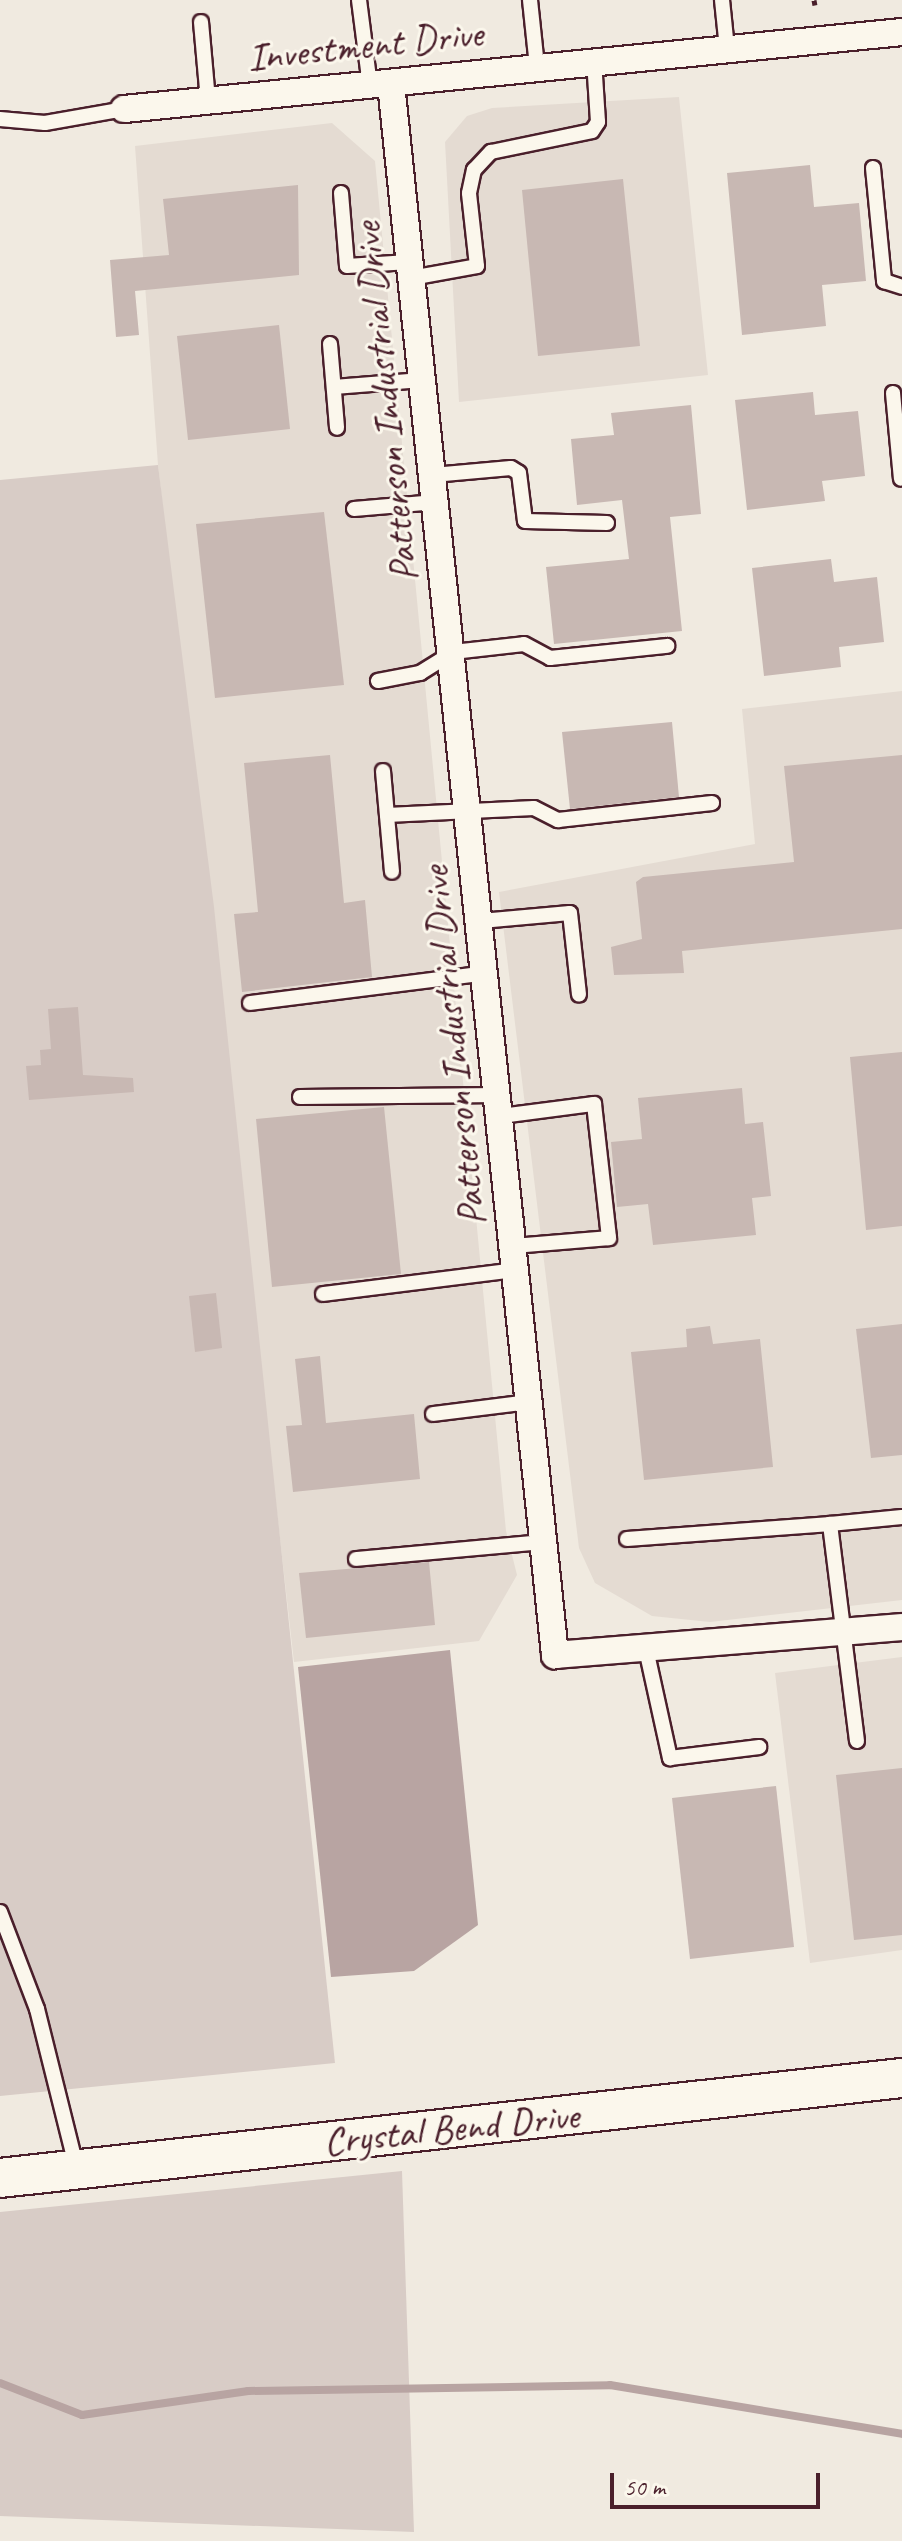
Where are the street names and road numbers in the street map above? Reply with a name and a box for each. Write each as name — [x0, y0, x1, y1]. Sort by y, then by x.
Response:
street label: Investment Drive — [245, 9, 485, 81]
street label: Patterson Industrial Drive — [342, 220, 428, 584]
street label: Patterson Industrial Drive — [410, 864, 496, 1228]
street label: Crystal Bend Drive — [321, 2091, 581, 2165]

